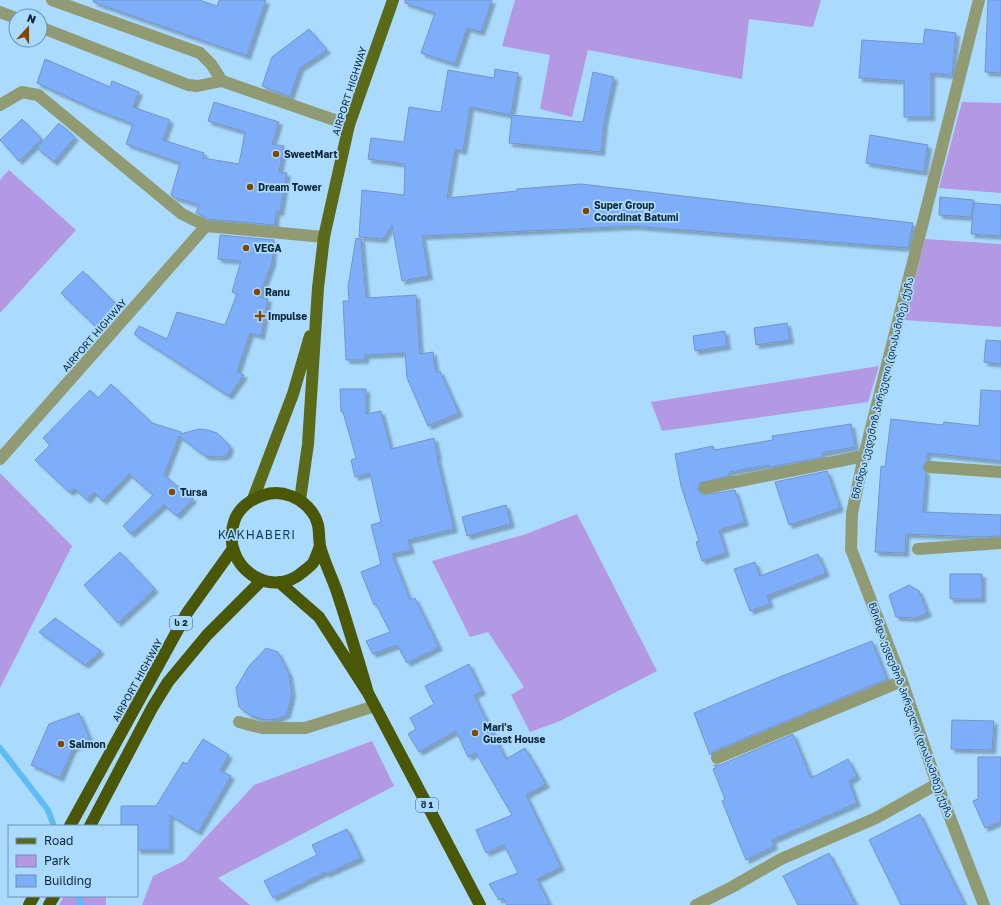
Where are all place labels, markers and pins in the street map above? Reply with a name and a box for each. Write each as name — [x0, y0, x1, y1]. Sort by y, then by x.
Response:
place label: SweetMart — [284, 148, 337, 160]
marker: SweetMart — [271, 149, 281, 159]
place label: Dream Tower — [258, 181, 322, 193]
marker: Dream Tower — [245, 182, 255, 192]
place label: Super Group Coordinat Batumi — [594, 199, 679, 223]
marker: Super Group Coordinat Batumi — [581, 206, 591, 216]
place label: VEGA — [254, 242, 282, 254]
marker: VEGA — [241, 243, 251, 253]
place label: Ranu — [265, 286, 290, 298]
marker: Ranu — [252, 287, 262, 297]
place label: Impulse — [268, 310, 307, 322]
marker: Impulse — [255, 311, 265, 321]
place label: Tursa — [180, 486, 208, 498]
marker: Tursa — [167, 487, 177, 497]
place label: Mari's Guest House — [483, 721, 545, 745]
marker: Mari's Guest House — [470, 728, 480, 738]
place label: Salmon — [69, 738, 106, 750]
marker: Salmon — [56, 739, 66, 749]

